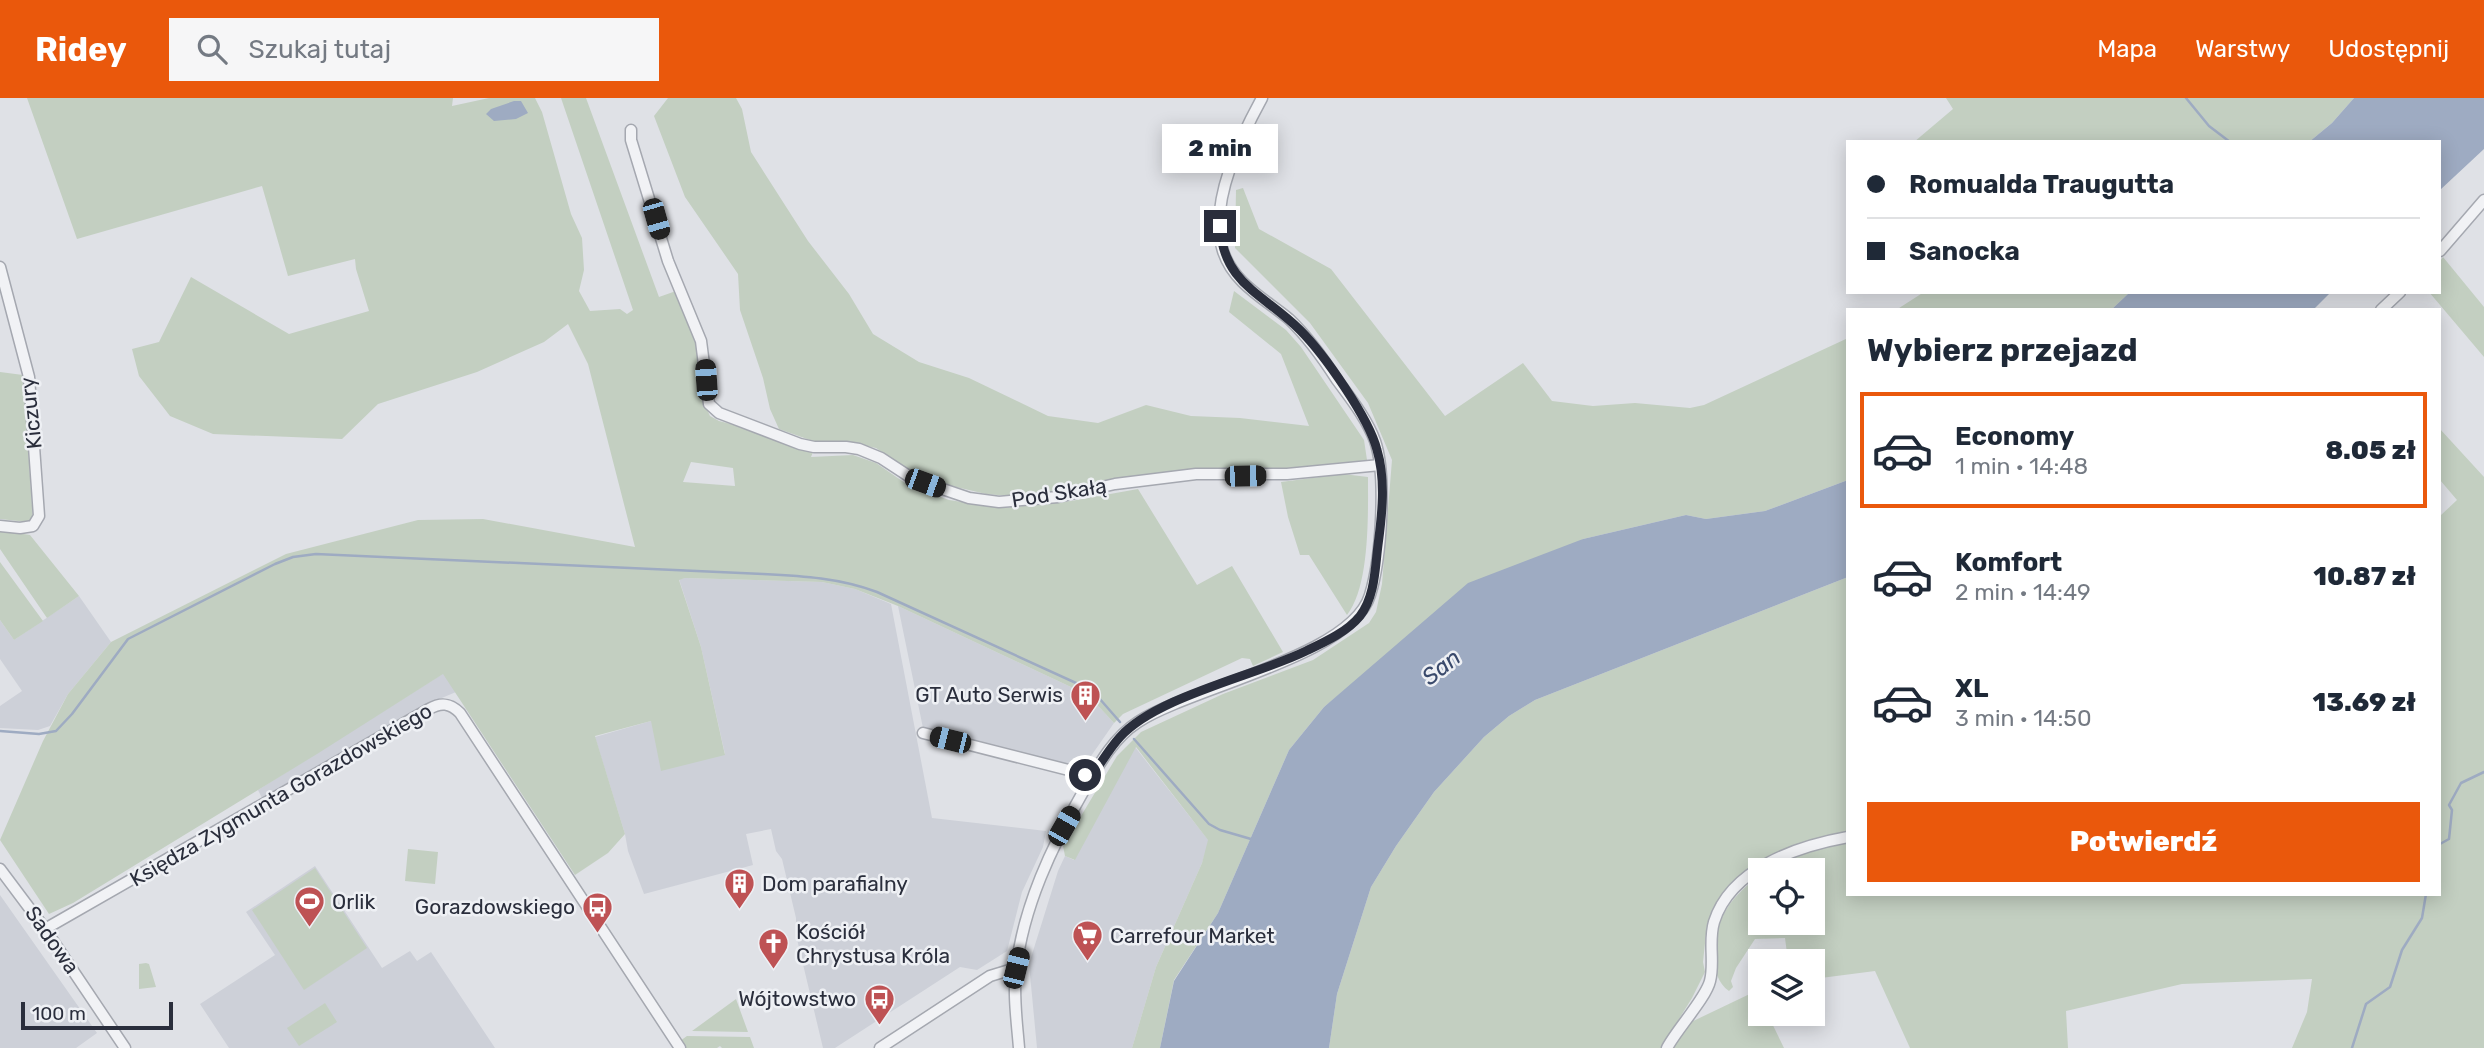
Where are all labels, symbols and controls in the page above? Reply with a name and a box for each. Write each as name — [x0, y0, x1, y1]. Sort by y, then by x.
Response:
search box — [169, 18, 659, 81]
text: Ridey — [35, 30, 127, 69]
icon: search — [193, 30, 231, 68]
text: Szukaj tutaj — [249, 34, 391, 65]
text: Mapa — [2097, 35, 2157, 63]
text: Warstwy — [2195, 35, 2290, 63]
text: Udostępnij — [2328, 35, 2449, 63]
callout: 2 min — [1162, 124, 1278, 174]
text: 2 min — [1188, 134, 1252, 162]
text: Romualda Traugutta — [1909, 169, 2174, 200]
car — [641, 196, 672, 242]
route end — [1204, 210, 1236, 242]
text: Sanocka — [1909, 236, 2020, 267]
text: Wybierz przejazd — [1867, 331, 2138, 369]
car — [695, 358, 718, 402]
street label: Kiczury — [14, 375, 47, 450]
icon: car — [1871, 419, 1934, 482]
text: Economy — [1955, 421, 2074, 452]
text: 8.05 zł — [2325, 435, 2416, 466]
text: 1 min · 14:48 — [1955, 452, 2088, 480]
car — [1224, 465, 1267, 487]
car — [902, 466, 949, 500]
street label: Pod Skałą — [1010, 473, 1108, 512]
icon: car — [1871, 545, 1934, 608]
text: Komfort — [1955, 547, 2062, 578]
text: 10.87 zł — [2313, 561, 2416, 592]
text: 2 min · 14:49 — [1955, 578, 2091, 606]
water label: San — [1416, 643, 1466, 691]
icon: car — [1871, 671, 1934, 734]
text: XL — [1955, 673, 1988, 704]
building icon: GT Auto Serwis — [1069, 678, 1103, 722]
place label: GT Auto Serwis — [915, 682, 1063, 707]
text: 13.69 zł — [2312, 687, 2416, 718]
street label: Księdza Zygmunta Gorazdowskiego — [125, 698, 436, 892]
text: 3 min · 14:50 — [1955, 704, 2092, 732]
car — [928, 725, 973, 755]
route start — [1069, 759, 1101, 791]
button: Potwierdź — [1867, 802, 2420, 882]
car — [1045, 803, 1084, 849]
map controls — [1748, 858, 1825, 1026]
button: locate — [1748, 858, 1825, 935]
building icon: Dom parafialny — [722, 867, 756, 911]
place label: Dom parafialny — [762, 871, 908, 896]
sports icon: Orlik — [292, 885, 326, 929]
place label: Orlik — [332, 889, 375, 914]
bus stop icon: Gorazdowskiego — [581, 890, 615, 934]
place label: Gorazdowskiego — [415, 894, 575, 919]
street label: Sadowa — [20, 901, 85, 978]
place label: Kościół Chrystusa Króla — [796, 919, 950, 968]
supermarket icon: Carrefour Market — [1070, 919, 1104, 963]
place label: Carrefour Market — [1110, 923, 1275, 948]
church icon: Kościół Chrystusa Króla — [756, 927, 790, 971]
car — [1001, 945, 1032, 991]
button: layers — [1748, 949, 1825, 1026]
bus stop icon: Wójtowstwo — [862, 982, 896, 1026]
place label: Wójtowstwo — [738, 986, 856, 1011]
scale bar — [21, 999, 173, 1031]
text: 100 m — [32, 1002, 86, 1025]

